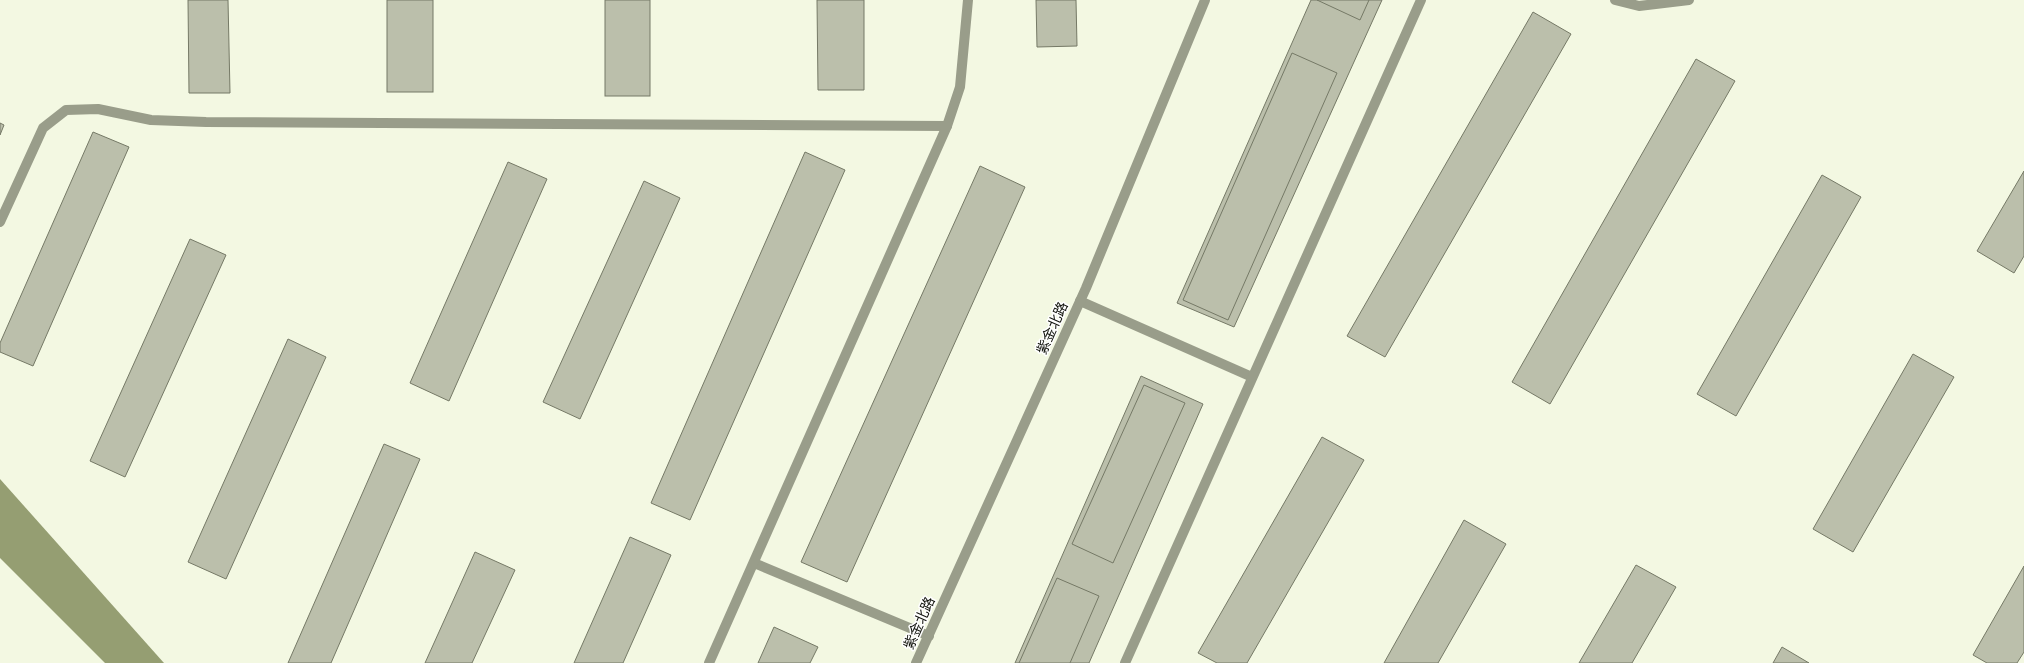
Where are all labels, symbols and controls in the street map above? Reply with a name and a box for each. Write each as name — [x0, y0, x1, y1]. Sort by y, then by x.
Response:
street label: 紫金北路 — [1033, 299, 1071, 357]
street label: 紫金北路 — [900, 594, 938, 652]

